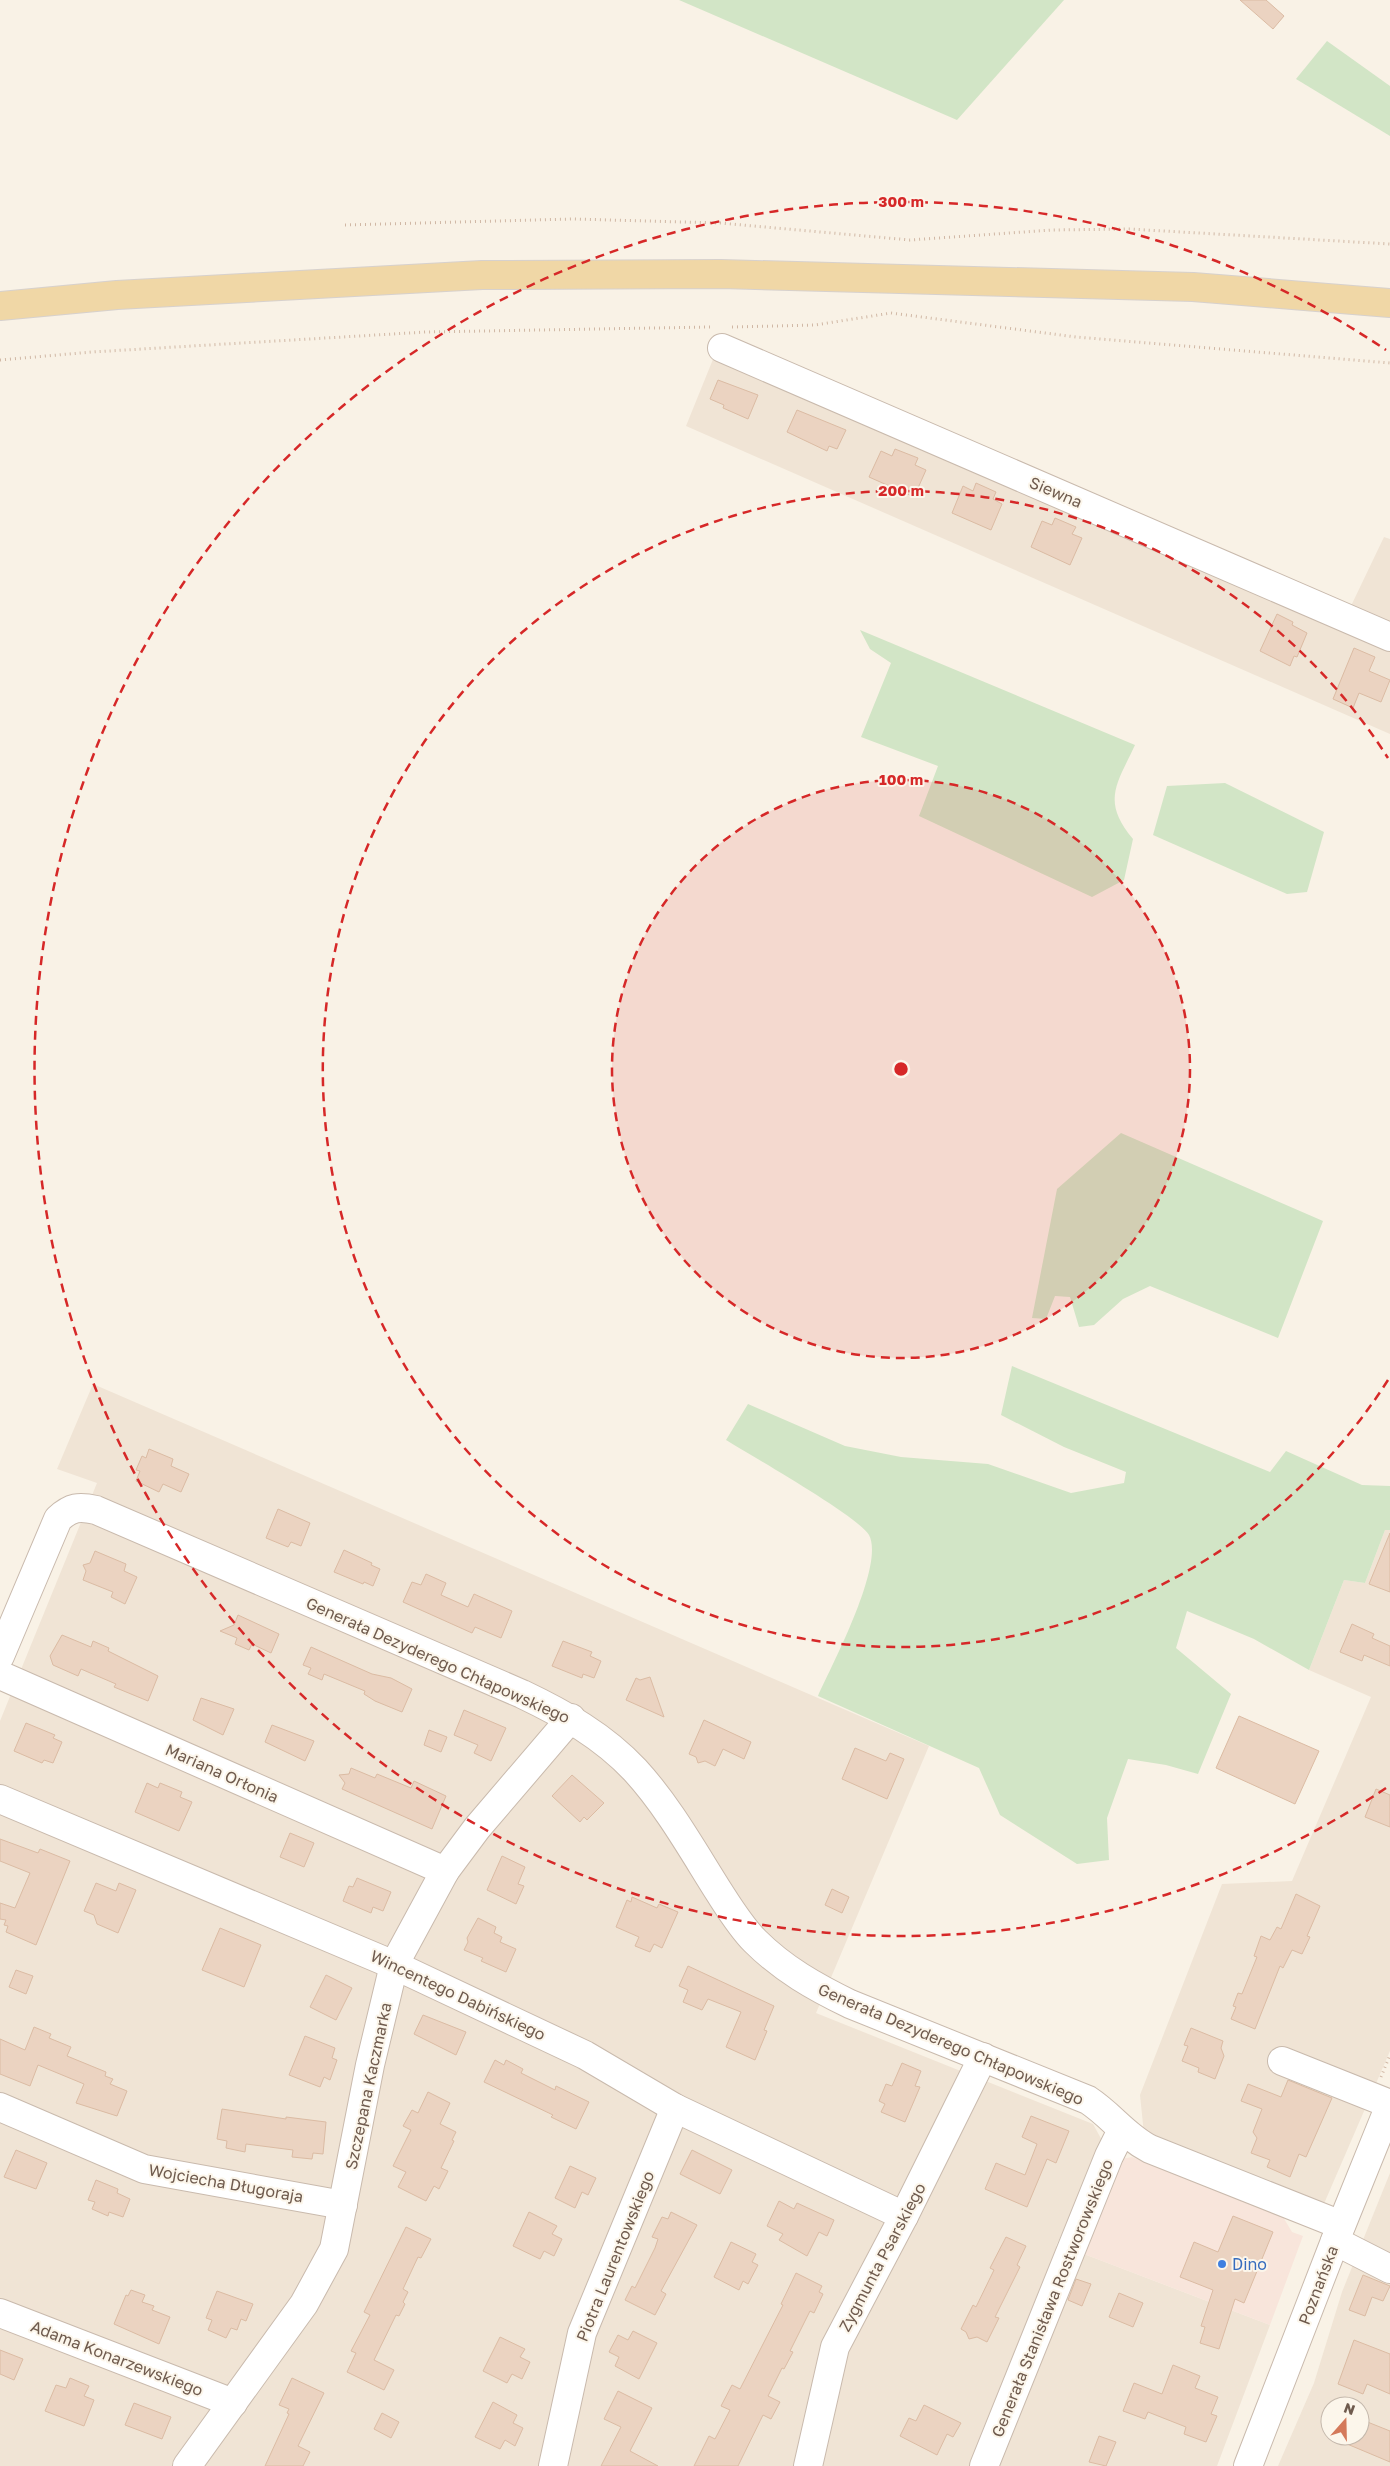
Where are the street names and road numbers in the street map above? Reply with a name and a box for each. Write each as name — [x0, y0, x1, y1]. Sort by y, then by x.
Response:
street label: Siewna — [1027, 472, 1085, 512]
street label: Generała Dezyderego Chłapowskiego — [303, 1593, 573, 1727]
street label: Mariana Orłonia — [162, 1739, 282, 1807]
street label: Wincentego Dabińskiego — [367, 1946, 549, 2044]
street label: Generała Dezyderego Chłapowskiego — [815, 1979, 1087, 2109]
street label: Szczepana Kaczmarka — [341, 2001, 395, 2171]
street label: Generała Stanisława Rostworowskiego — [987, 2156, 1117, 2440]
street label: Wojciecha Długoraja — [147, 2160, 305, 2206]
street label: Piotra Laurentowskiego — [572, 2168, 658, 2344]
street label: Zygmunta Psarskiego — [834, 2179, 930, 2335]
street label: Poznańska — [1294, 2243, 1342, 2327]
street label: Adama Konarzewskiego — [28, 2316, 206, 2400]

